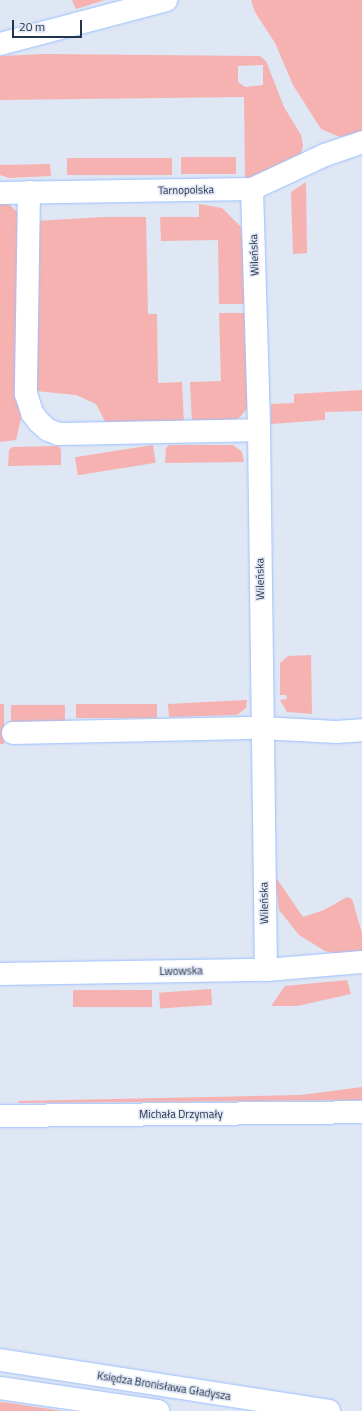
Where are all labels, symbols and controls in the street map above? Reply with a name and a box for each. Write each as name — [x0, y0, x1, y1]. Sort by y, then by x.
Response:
scale bar — [14, 12, 84, 38]
text: 20 m — [19, 17, 45, 36]
street label: Tarnopolska — [158, 183, 214, 197]
street label: Wileńska — [247, 234, 261, 276]
street label: Wileńska — [253, 558, 267, 600]
street label: Wileńska — [257, 882, 271, 924]
street label: Lwowska — [159, 964, 203, 978]
street label: Michała Drzymały — [139, 1107, 223, 1121]
street label: Księdza Bronisława Gładysza — [96, 1369, 232, 1403]

